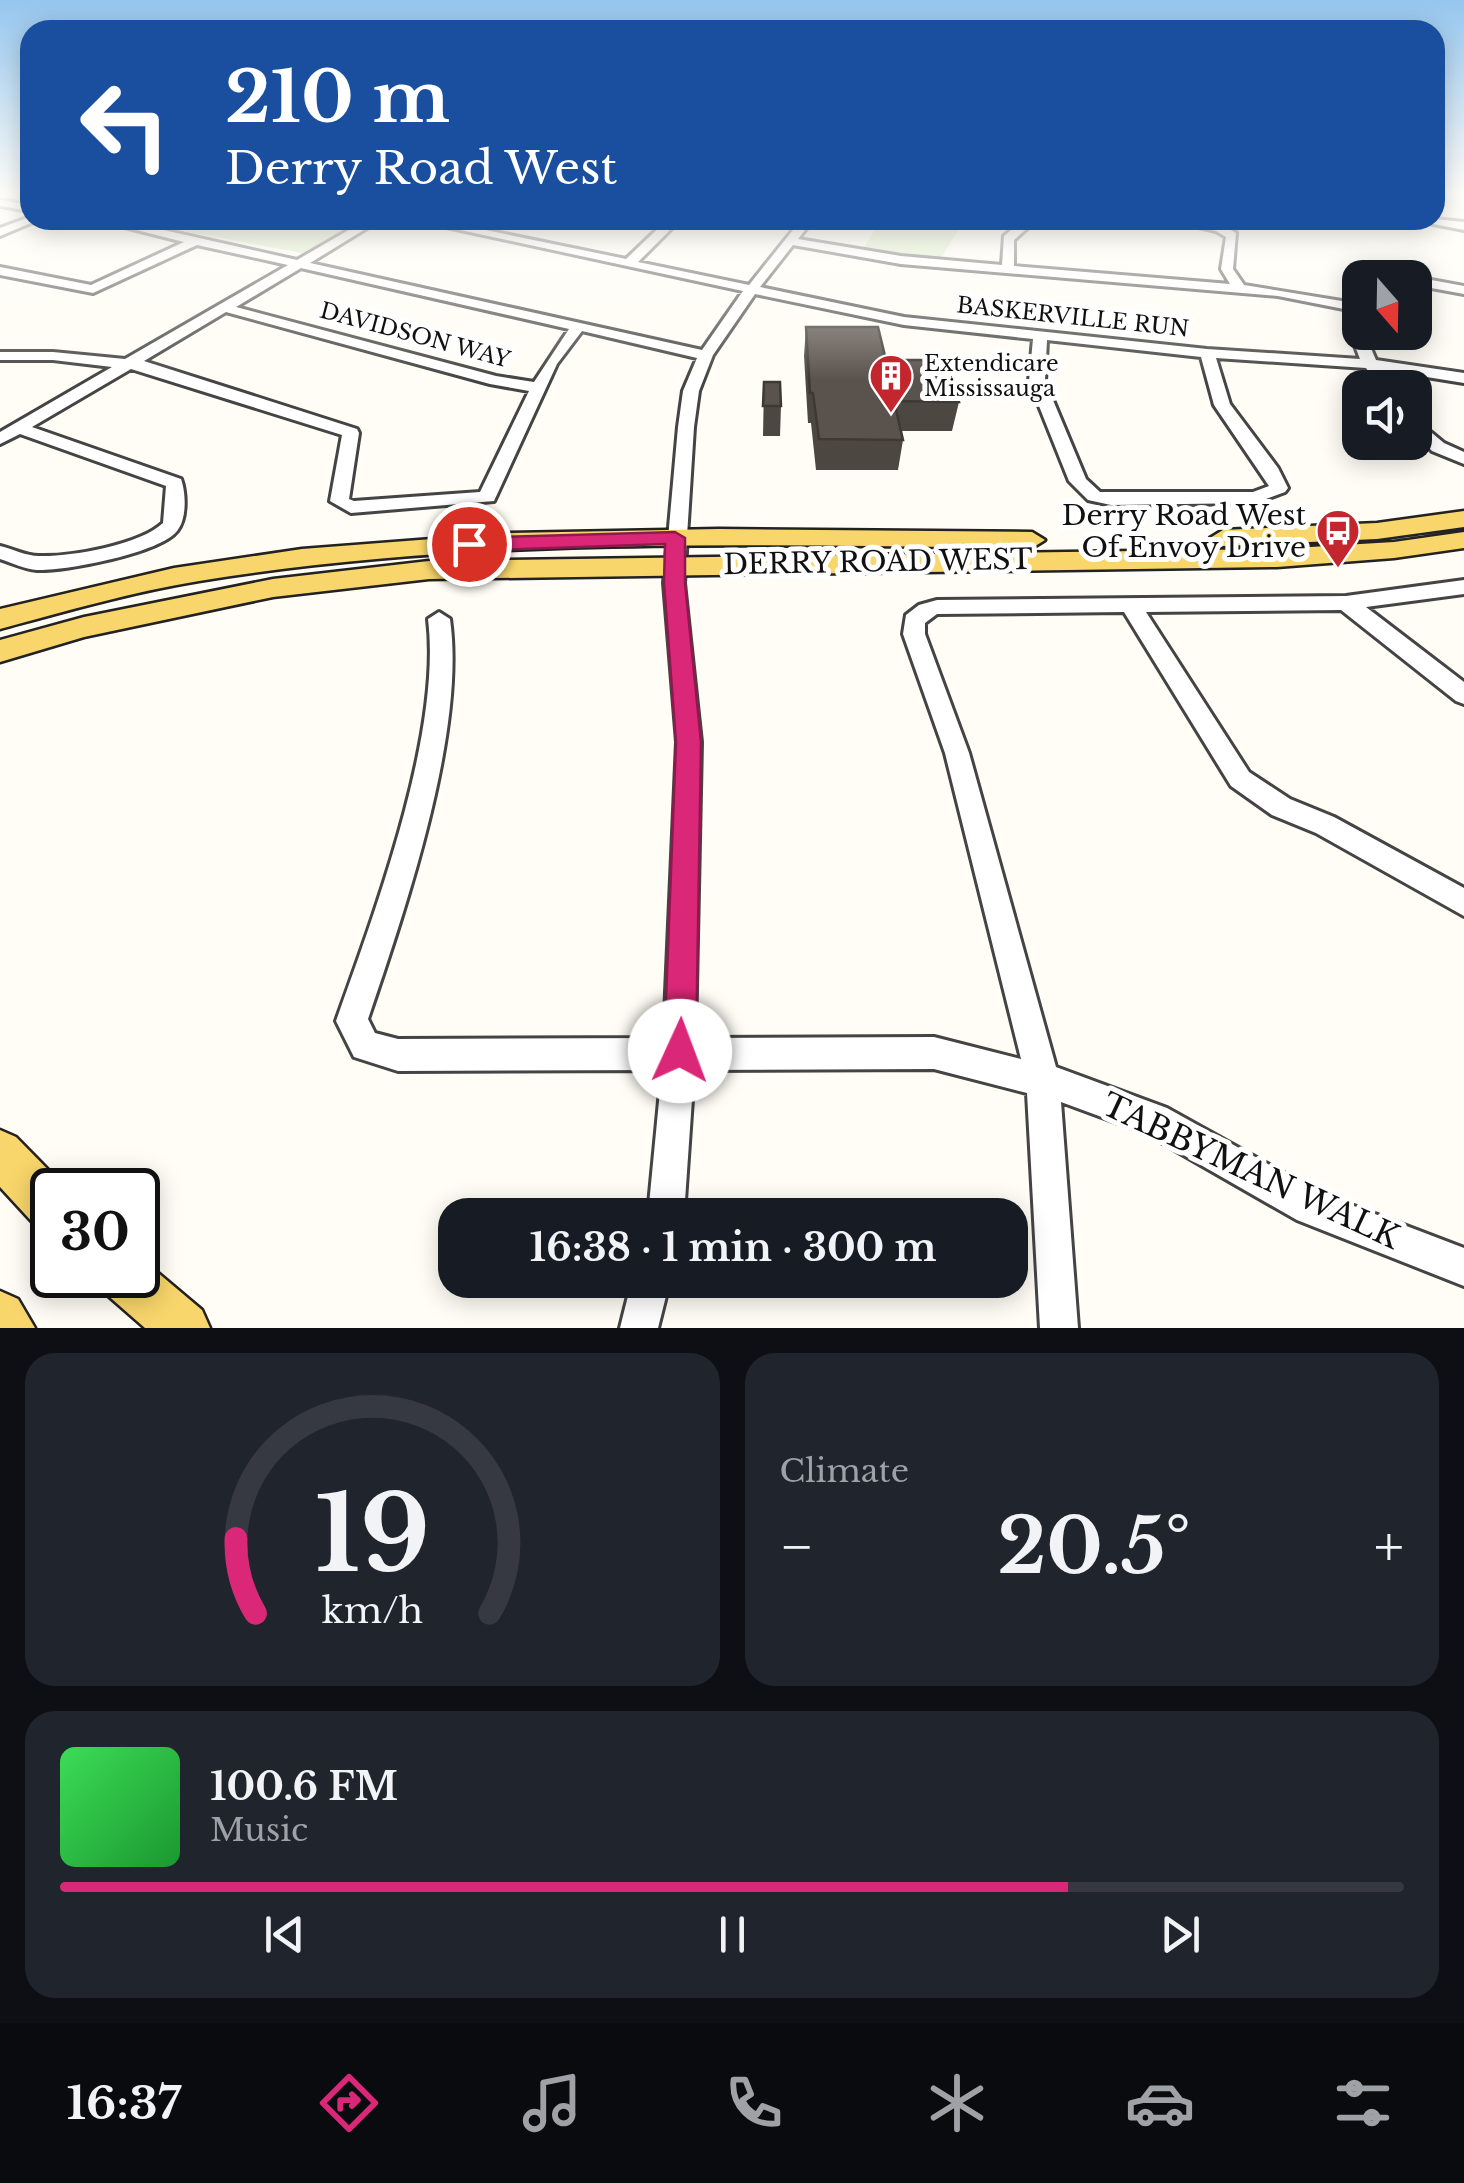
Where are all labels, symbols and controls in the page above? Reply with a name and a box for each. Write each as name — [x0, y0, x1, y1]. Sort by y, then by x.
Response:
text: 210 m — [225, 54, 450, 141]
icon: left — [60, 60, 190, 190]
text: Derry Road West — [225, 140, 617, 196]
north arrow — [1342, 260, 1432, 350]
map controls — [1342, 260, 1432, 460]
street label: BASKERVILLE RUN — [955, 291, 1191, 343]
street label: DAVIDSON WAY — [317, 297, 514, 374]
place label: Extendicare Mississauga — [924, 350, 1059, 402]
building icon: Extendicare Mississauga — [868, 353, 914, 414]
button: sound — [1342, 370, 1432, 460]
place label: Derry Road West Of Envoy Drive — [1062, 498, 1306, 565]
pin — [427, 502, 512, 587]
bus stop icon: Derry Road West Of Envoy Drive — [1315, 508, 1361, 569]
icon: arrive — [442, 517, 497, 572]
street label: DERRY ROAD WEST — [723, 542, 1033, 582]
position arrow — [628, 999, 732, 1103]
street label: TABBYMAN WALK — [1096, 1084, 1407, 1258]
speed limit sign: 30 — [30, 1168, 160, 1298]
text: 16:38 · 1 min · 300 m — [530, 1224, 936, 1271]
text: Climate — [780, 1451, 909, 1491]
text: 19 — [315, 1470, 430, 1599]
text: 20.5° — [997, 1500, 1191, 1593]
text: − — [780, 1513, 814, 1581]
text: + — [1374, 1513, 1404, 1581]
text: km/h — [322, 1588, 423, 1633]
text: 100.6 FM — [210, 1763, 398, 1810]
text: Music — [210, 1810, 308, 1850]
icon: previous — [257, 1907, 312, 1962]
icon: pause — [705, 1907, 760, 1962]
icon: next — [1153, 1907, 1208, 1962]
icon: directions — [314, 2068, 384, 2138]
icon: music — [517, 2068, 587, 2138]
icon: phone — [719, 2068, 789, 2138]
icon: climate — [922, 2068, 992, 2138]
icon: car — [1125, 2068, 1195, 2138]
icon: filters — [1328, 2068, 1398, 2138]
text: 16:37 — [66, 2075, 181, 2131]

